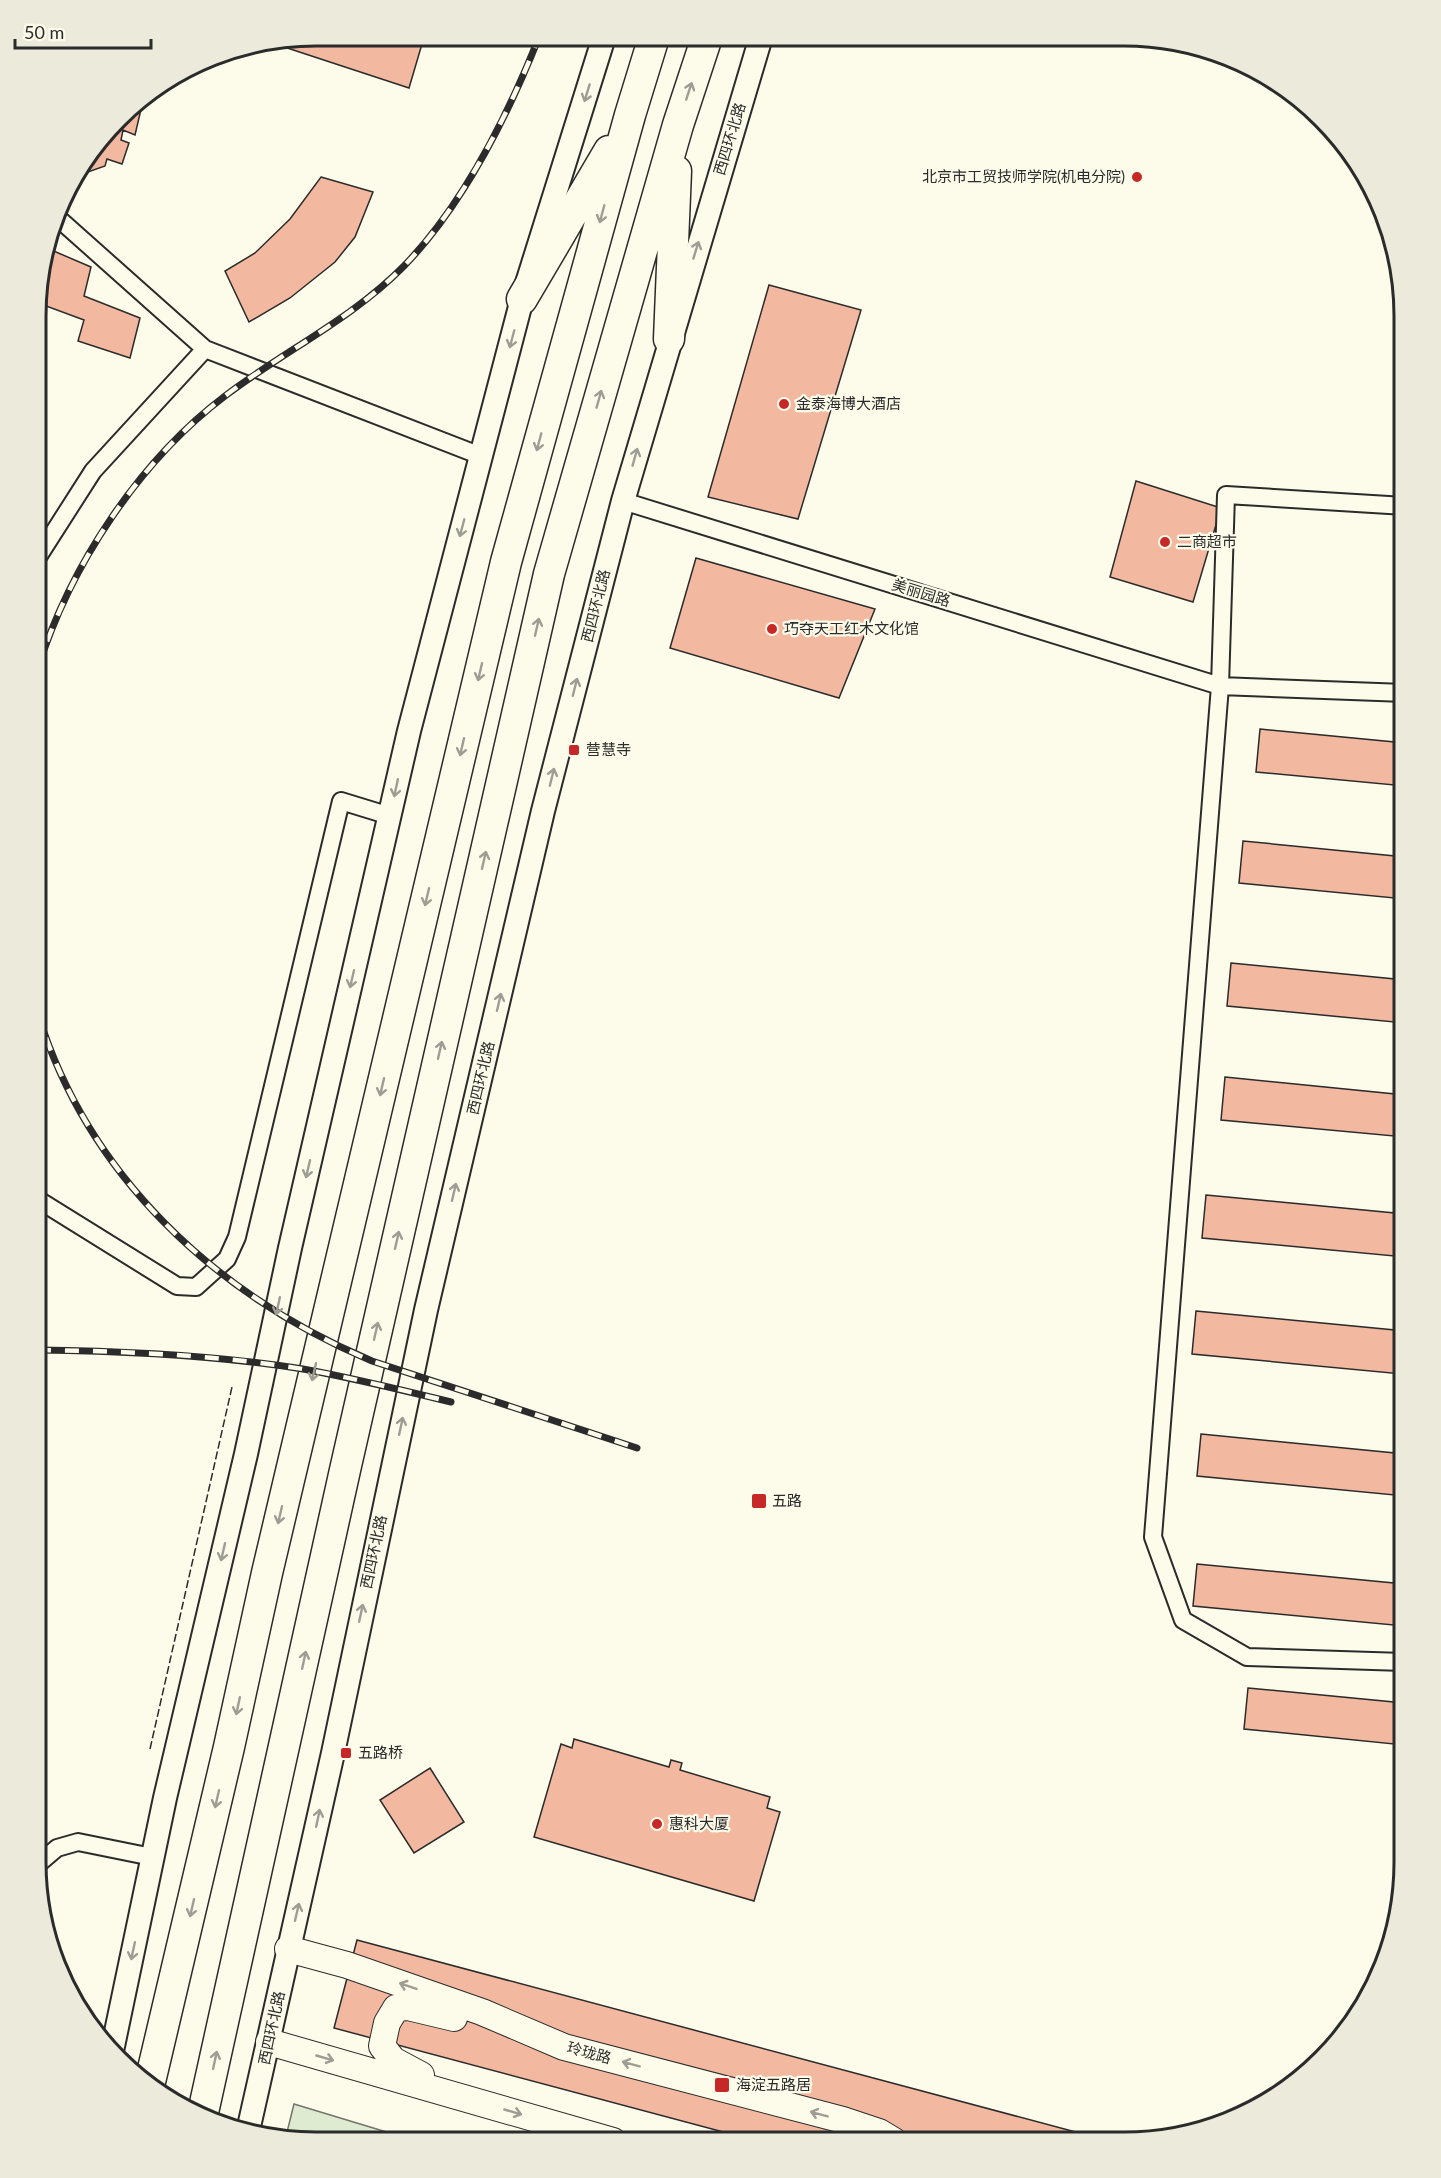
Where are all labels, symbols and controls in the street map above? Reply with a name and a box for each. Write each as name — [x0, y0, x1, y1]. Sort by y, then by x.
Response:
scale bar — [15, 12, 152, 50]
text: 50 m — [24, 21, 64, 43]
one-way arrow — [685, 82, 696, 101]
one-way arrow — [581, 83, 592, 102]
street label: 西四环北路 — [709, 100, 749, 177]
place label: 北京市工贸技师学院(机电分院) — [922, 167, 1125, 185]
marker: 北京市工贸技师学院(机电分院) — [1130, 170, 1144, 184]
one-way arrow — [596, 204, 608, 223]
one-way arrow — [691, 241, 702, 260]
one-way arrow — [505, 330, 517, 349]
one-way arrow — [594, 390, 605, 409]
place label: 金泰海博大酒店 — [796, 394, 901, 412]
marker: 金泰海博大酒店 — [777, 397, 791, 411]
one-way arrow — [533, 433, 544, 452]
one-way arrow — [630, 448, 642, 467]
one-way arrow — [456, 518, 468, 537]
place label: 二商超市 — [1177, 532, 1237, 550]
marker: 二商超市 — [1158, 535, 1172, 549]
street label: 西四环北路 — [577, 567, 613, 644]
street label: 美丽园路 — [890, 575, 953, 609]
one-way arrow — [531, 618, 543, 637]
place label: 巧夺天工红木文化馆 — [784, 619, 919, 637]
marker: 巧夺天工红木文化馆 — [765, 622, 779, 636]
one-way arrow — [474, 662, 485, 681]
one-way arrow — [570, 677, 581, 696]
one-way arrow — [456, 737, 468, 756]
place label: 营慧寺 — [586, 740, 631, 758]
marker: 营慧寺 — [567, 743, 581, 757]
one-way arrow — [546, 768, 558, 787]
one-way arrow — [389, 779, 401, 798]
one-way arrow — [478, 851, 490, 870]
one-way arrow — [420, 887, 432, 906]
one-way arrow — [346, 969, 358, 988]
one-way arrow — [493, 992, 505, 1011]
street label: 西四环北路 — [463, 1039, 497, 1116]
one-way arrow — [435, 1041, 447, 1060]
one-way arrow — [375, 1077, 387, 1096]
one-way arrow — [302, 1159, 314, 1178]
one-way arrow — [449, 1182, 460, 1202]
one-way arrow — [392, 1231, 403, 1251]
one-way arrow — [272, 1295, 283, 1315]
one-way arrow — [371, 1322, 383, 1341]
one-way arrow — [308, 1362, 320, 1381]
one-way arrow — [395, 1416, 407, 1435]
place label: 五路 — [772, 1491, 802, 1509]
marker: 五路 — [750, 1492, 768, 1510]
one-way arrow — [274, 1506, 286, 1525]
street label: 西四环北路 — [356, 1513, 390, 1590]
one-way arrow — [217, 1542, 229, 1561]
one-way arrow — [356, 1604, 367, 1623]
one-way arrow — [298, 1651, 310, 1670]
one-way arrow — [232, 1696, 244, 1715]
place label: 五路桥 — [358, 1743, 403, 1761]
marker: 五路桥 — [339, 1746, 353, 1760]
one-way arrow — [211, 1790, 223, 1809]
one-way arrow — [313, 1809, 325, 1828]
place label: 惠科大厦 — [669, 1814, 729, 1832]
marker: 惠科大厦 — [650, 1817, 664, 1831]
one-way arrow — [185, 1898, 197, 1917]
one-way arrow — [292, 1903, 304, 1922]
one-way arrow — [127, 1941, 138, 1960]
one-way arrow — [399, 1980, 417, 1991]
street label: 西四环北路 — [254, 1989, 288, 2066]
street label: 玲珑路 — [565, 2038, 613, 2067]
one-way arrow — [210, 2051, 221, 2070]
one-way arrow — [315, 2053, 334, 2064]
one-way arrow — [622, 2058, 641, 2070]
place label: 海淀五路居 — [736, 2075, 811, 2093]
marker: 海淀五路居 — [713, 2076, 731, 2094]
one-way arrow — [503, 2107, 522, 2118]
one-way arrow — [810, 2108, 829, 2119]

